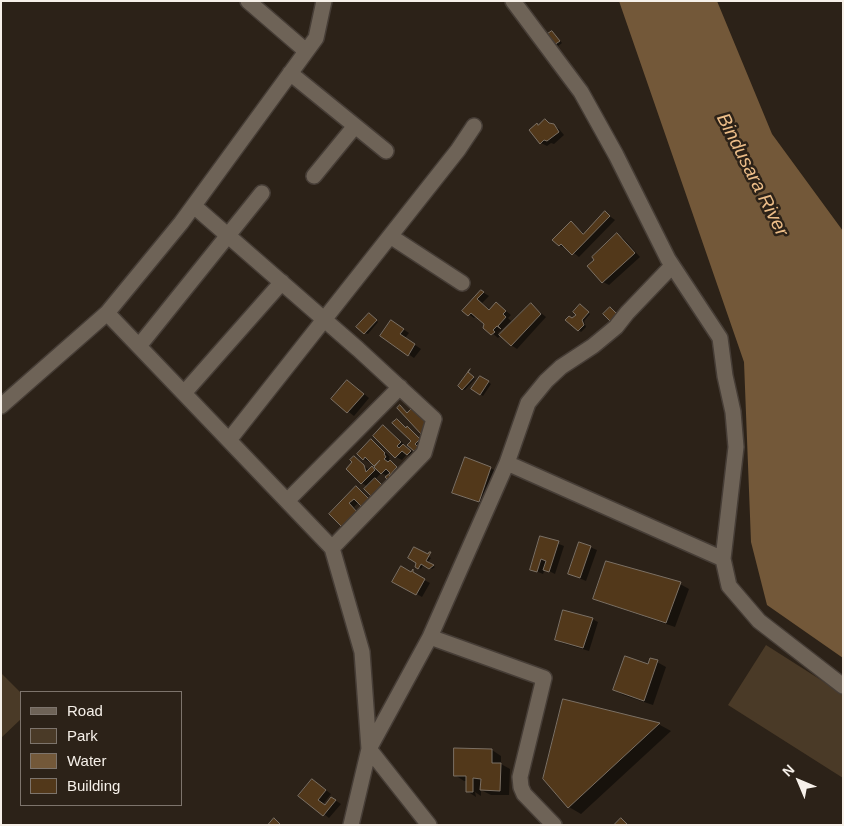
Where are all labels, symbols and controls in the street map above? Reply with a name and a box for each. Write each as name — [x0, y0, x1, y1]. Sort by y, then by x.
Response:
water label: Bindusara River — [711, 110, 793, 240]
legend — [20, 691, 182, 806]
text: Road — [67, 702, 103, 719]
text: Park — [67, 727, 98, 744]
text: Water — [67, 752, 106, 769]
north arrow — [774, 756, 824, 806]
text: N — [779, 761, 798, 780]
text: Building — [67, 777, 120, 794]

